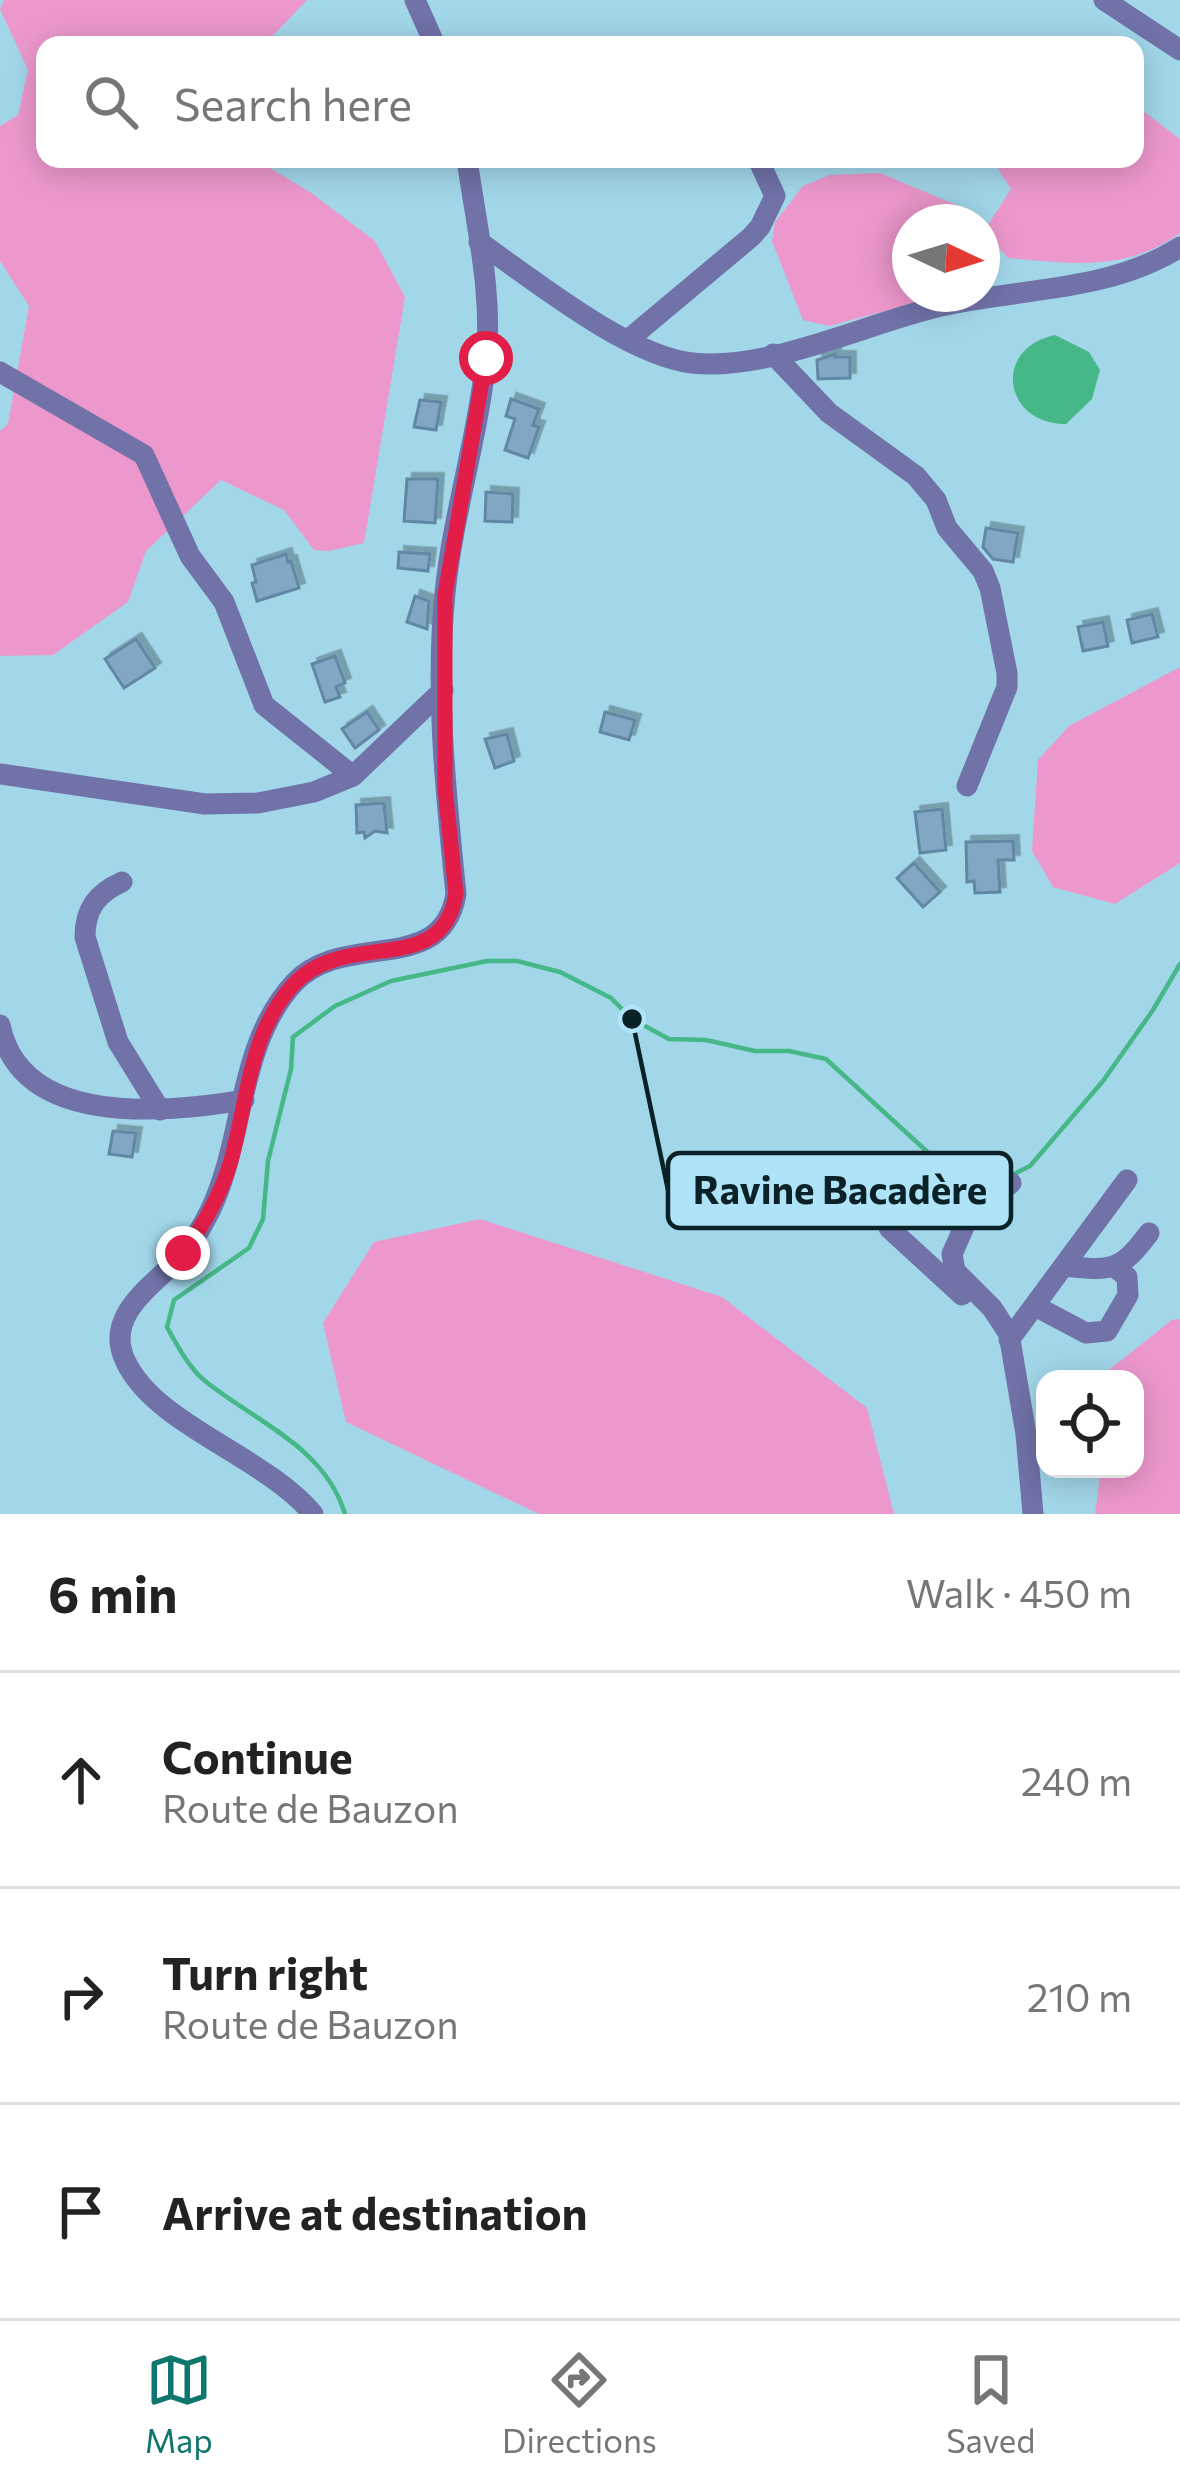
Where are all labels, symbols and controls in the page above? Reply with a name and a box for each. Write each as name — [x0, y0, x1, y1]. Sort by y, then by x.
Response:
search box — [36, 36, 1144, 168]
icon: search — [78, 69, 144, 135]
text: Search here — [174, 75, 412, 130]
north arrow — [892, 204, 1000, 312]
route start — [459, 331, 513, 385]
callout: Ravine Bacadère — [668, 1153, 1011, 1228]
text: Ravine Bacadère — [693, 1164, 987, 1212]
route end — [156, 1226, 210, 1280]
map controls — [1036, 1370, 1144, 1478]
button: locate — [1036, 1370, 1144, 1478]
text: 6 min — [48, 1561, 177, 1624]
text: Walk · 450 m — [906, 1568, 1132, 1616]
text: Continue — [162, 1728, 353, 1783]
icon: ahead — [48, 1747, 114, 1813]
text: 240 m — [1021, 1756, 1132, 1804]
text: Route de Bauzon — [162, 1783, 459, 1831]
text: Turn right — [162, 1944, 368, 1999]
icon: right — [48, 1963, 114, 2029]
text: 210 m — [1027, 1972, 1132, 2020]
text: Route de Bauzon — [162, 1999, 459, 2047]
icon: arrive — [48, 2179, 114, 2245]
text: Arrive at destination — [162, 2184, 588, 2239]
tab: Map — [145, 2347, 213, 2460]
tab: Directions — [502, 2347, 657, 2460]
tab: Saved — [946, 2347, 1035, 2460]

